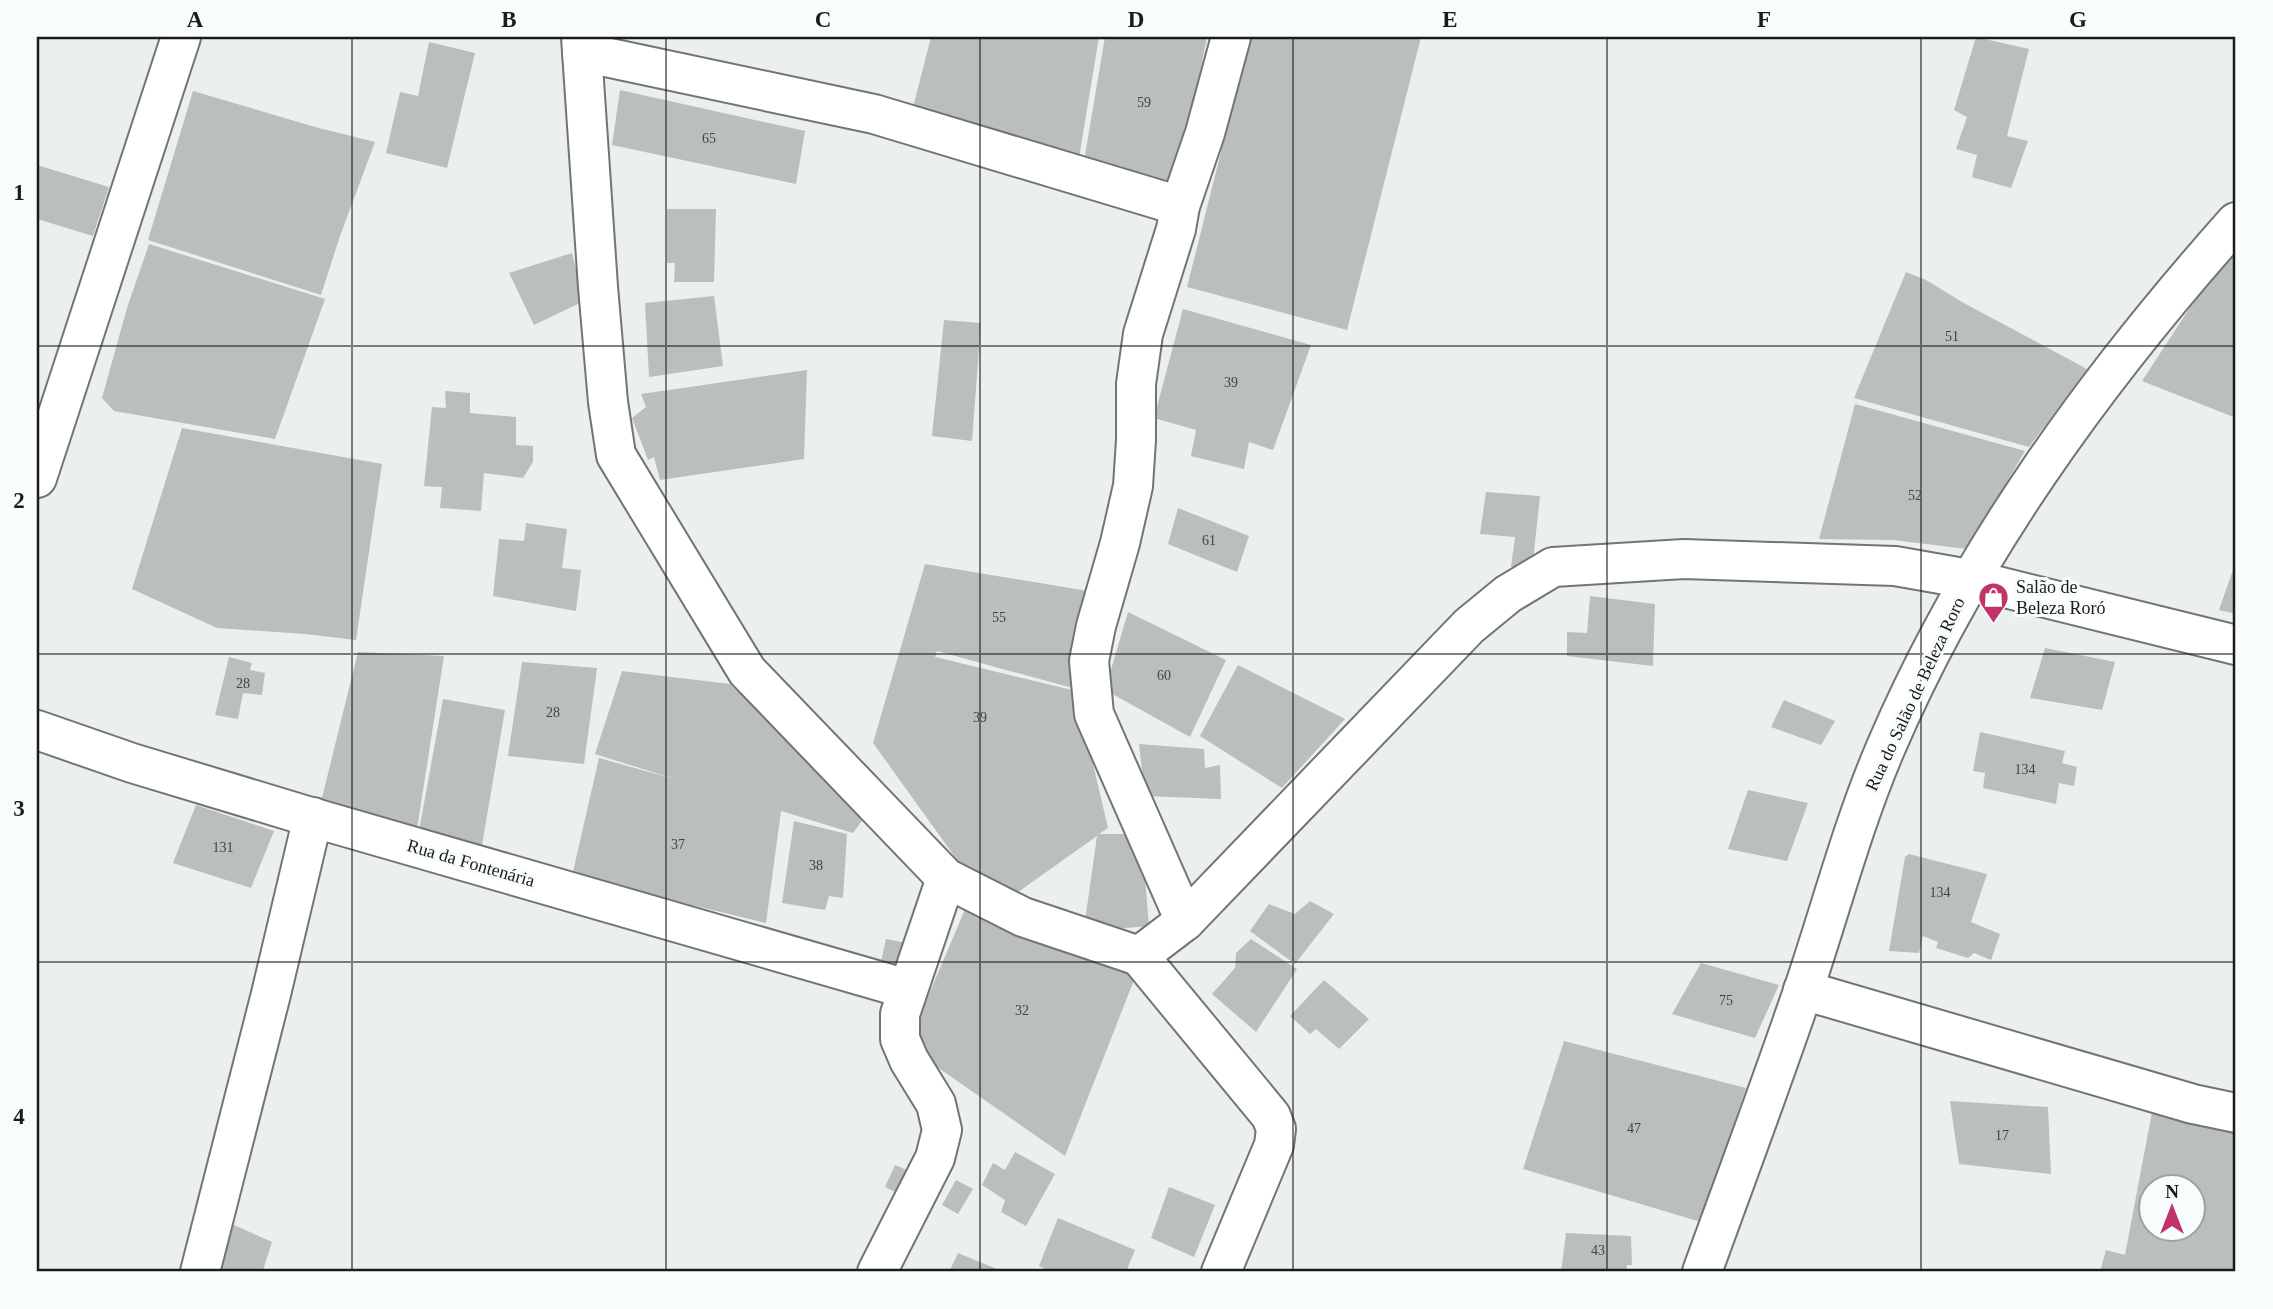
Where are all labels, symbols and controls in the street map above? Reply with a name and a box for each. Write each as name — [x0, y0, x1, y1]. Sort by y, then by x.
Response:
text: A — [187, 7, 204, 32]
text: B — [501, 7, 517, 32]
text: C — [815, 7, 831, 32]
text: D — [1128, 7, 1144, 32]
text: E — [1442, 7, 1458, 32]
text: F — [1757, 7, 1771, 32]
text: G — [2069, 7, 2087, 32]
house number: 59 — [1137, 95, 1151, 110]
house number: 65 — [702, 131, 716, 146]
text: 1 — [13, 180, 25, 205]
house number: 51 — [1945, 329, 1959, 344]
house number: 39 — [1224, 375, 1238, 390]
text: 2 — [13, 488, 25, 513]
house number: 52 — [1908, 488, 1922, 503]
house number: 61 — [1202, 533, 1216, 548]
place label: Salão de Beleza Roró — [2016, 577, 2105, 618]
shop icon: Salão de Beleza Roró — [1976, 580, 2010, 624]
street label: Rua do Salão de Beleza Roro — [1861, 594, 1969, 794]
house number: 55 — [992, 610, 1006, 625]
house number: 60 — [1157, 668, 1171, 683]
house number: 28 — [236, 676, 250, 691]
house number: 28 — [546, 705, 560, 720]
house number: 39 — [973, 710, 987, 725]
house number: 134 — [2015, 762, 2036, 777]
text: 3 — [13, 796, 25, 821]
street label: Rua da Fontenária — [405, 835, 537, 891]
house number: 37 — [671, 837, 685, 852]
house number: 131 — [213, 840, 234, 855]
house number: 38 — [809, 858, 823, 873]
house number: 134 — [1930, 885, 1951, 900]
house number: 75 — [1719, 993, 1733, 1008]
house number: 32 — [1015, 1003, 1029, 1018]
text: 4 — [13, 1104, 25, 1129]
house number: 47 — [1627, 1121, 1641, 1136]
house number: 17 — [1995, 1128, 2009, 1143]
north arrow — [2136, 1172, 2206, 1242]
text: N — [2165, 1181, 2179, 1202]
house number: 43 — [1591, 1243, 1605, 1258]

